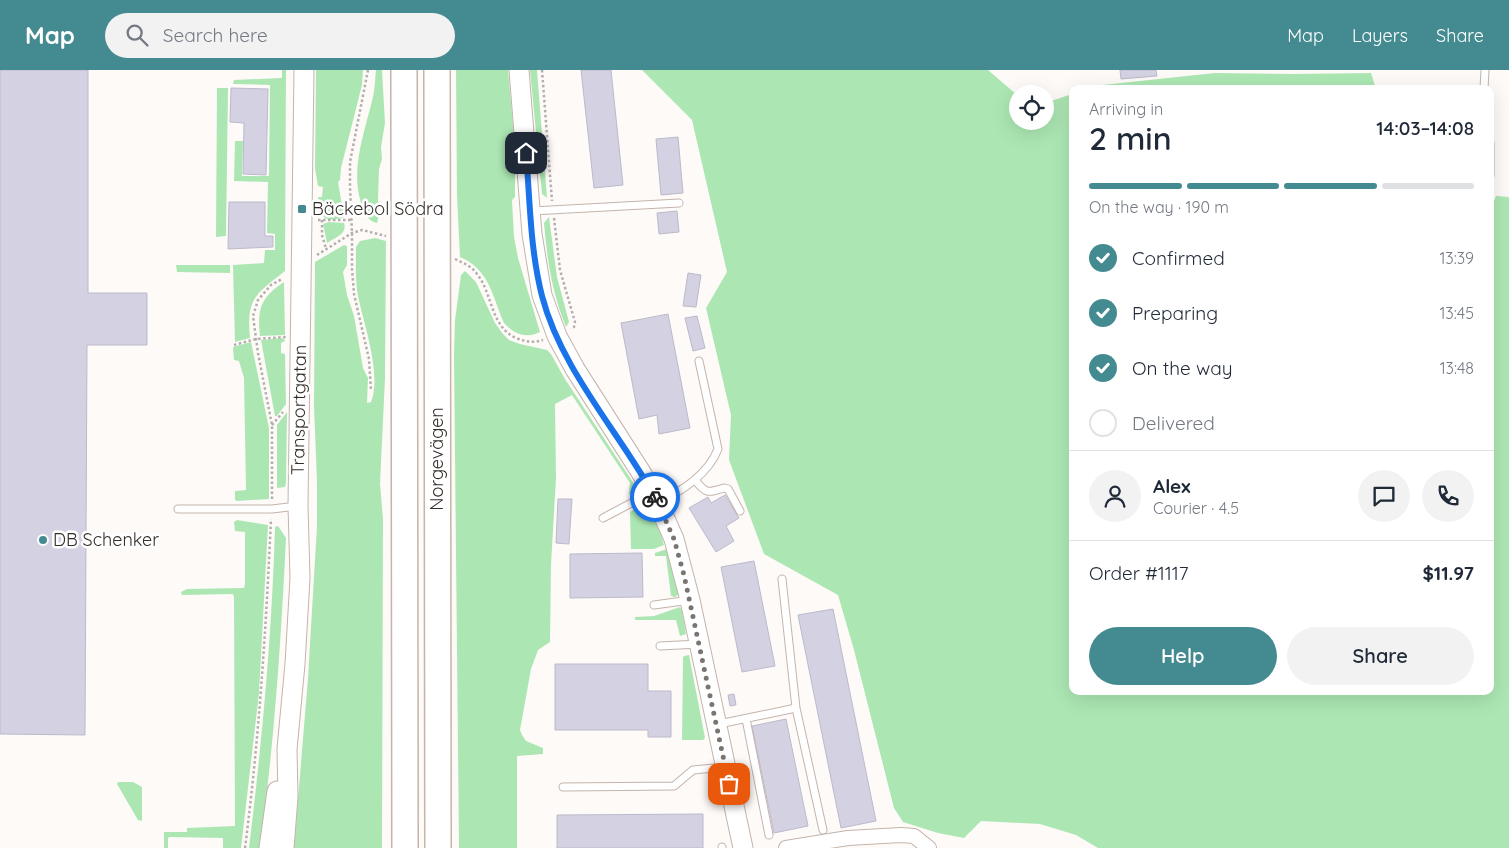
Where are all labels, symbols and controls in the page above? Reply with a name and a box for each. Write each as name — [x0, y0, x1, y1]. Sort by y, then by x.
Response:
search box — [105, 13, 455, 58]
text: Map — [25, 20, 75, 50]
icon: search — [123, 21, 151, 49]
text: Search here — [163, 23, 268, 47]
text: Map — [1287, 24, 1324, 47]
text: Layers — [1352, 24, 1408, 47]
text: Share — [1436, 24, 1484, 47]
map controls — [1009, 85, 1054, 130]
button: locate — [1009, 85, 1054, 130]
text: Arriving in — [1089, 99, 1163, 119]
text: 14:03–14:08 — [1376, 116, 1474, 140]
text: 2 min — [1089, 118, 1172, 158]
pin — [505, 132, 547, 174]
icon: home — [512, 139, 540, 167]
place label: Bäckebol Södra — [312, 197, 444, 220]
text: On the way · 190 m — [1089, 197, 1229, 217]
marker: Bäckebol Södra — [296, 203, 308, 215]
icon: check — [1089, 244, 1117, 272]
text: Confirmed — [1132, 246, 1225, 270]
text: 13:39 — [1439, 248, 1474, 268]
icon: check — [1089, 299, 1117, 327]
text: Preparing — [1132, 301, 1218, 325]
text: 13:45 — [1439, 303, 1474, 323]
street label: Transportgatan — [286, 345, 311, 475]
icon: check — [1089, 354, 1117, 382]
text: On the way — [1132, 356, 1233, 380]
text: 13:48 — [1440, 358, 1474, 378]
street label: Norgevägen — [425, 407, 448, 511]
text: Delivered — [1132, 411, 1215, 435]
button: person — [1089, 470, 1141, 522]
button: chat — [1358, 470, 1410, 522]
button: phone — [1422, 470, 1474, 522]
courier — [630, 472, 680, 522]
text: Alex — [1153, 474, 1191, 498]
icon: bike — [641, 483, 669, 511]
text: Courier · 4.5 — [1153, 498, 1239, 518]
place label: DB Schenker — [53, 528, 159, 551]
marker: DB Schenker — [37, 534, 49, 546]
text: Order #1117 — [1089, 561, 1188, 585]
text: $11.97 — [1422, 561, 1474, 585]
button: Help — [1089, 627, 1277, 685]
button: Share — [1287, 627, 1474, 685]
pin — [708, 763, 750, 805]
icon: bag — [715, 770, 743, 798]

